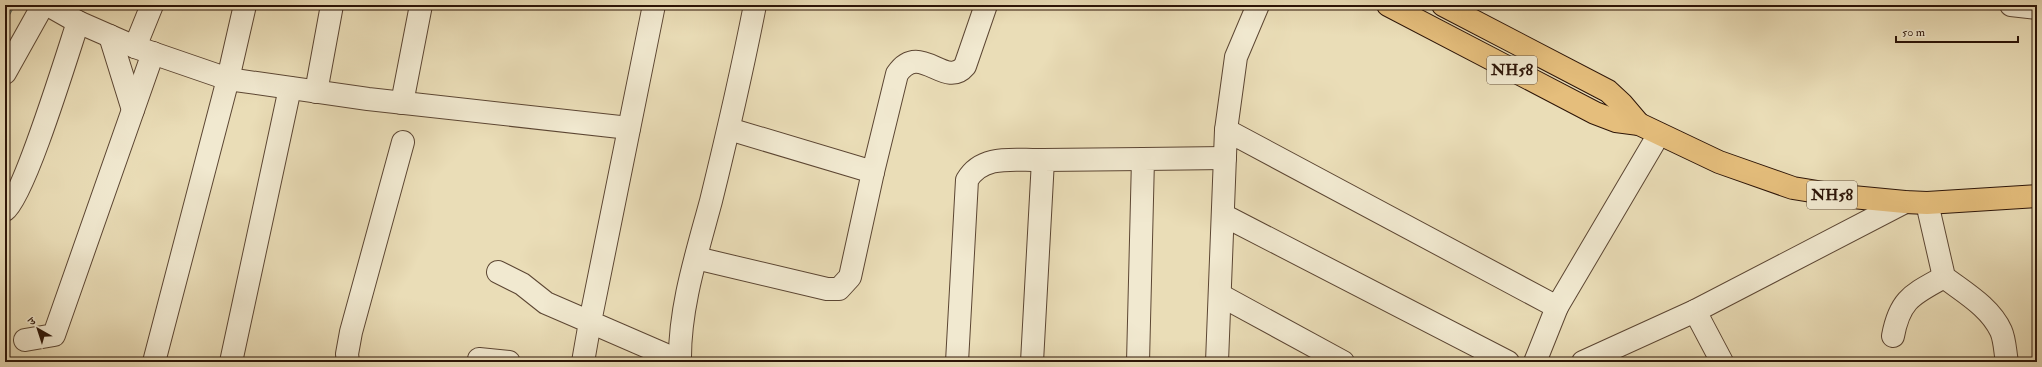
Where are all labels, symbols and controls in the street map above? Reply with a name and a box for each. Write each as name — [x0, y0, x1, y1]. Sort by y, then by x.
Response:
scale bar — [1896, 18, 2018, 44]
text: 50 m — [1902, 25, 1926, 40]
road number: NH58 — [1487, 56, 1537, 84]
road number: NH58 — [1807, 181, 1857, 209]
north arrow — [18, 309, 58, 349]
text: उ — [25, 314, 39, 329]

